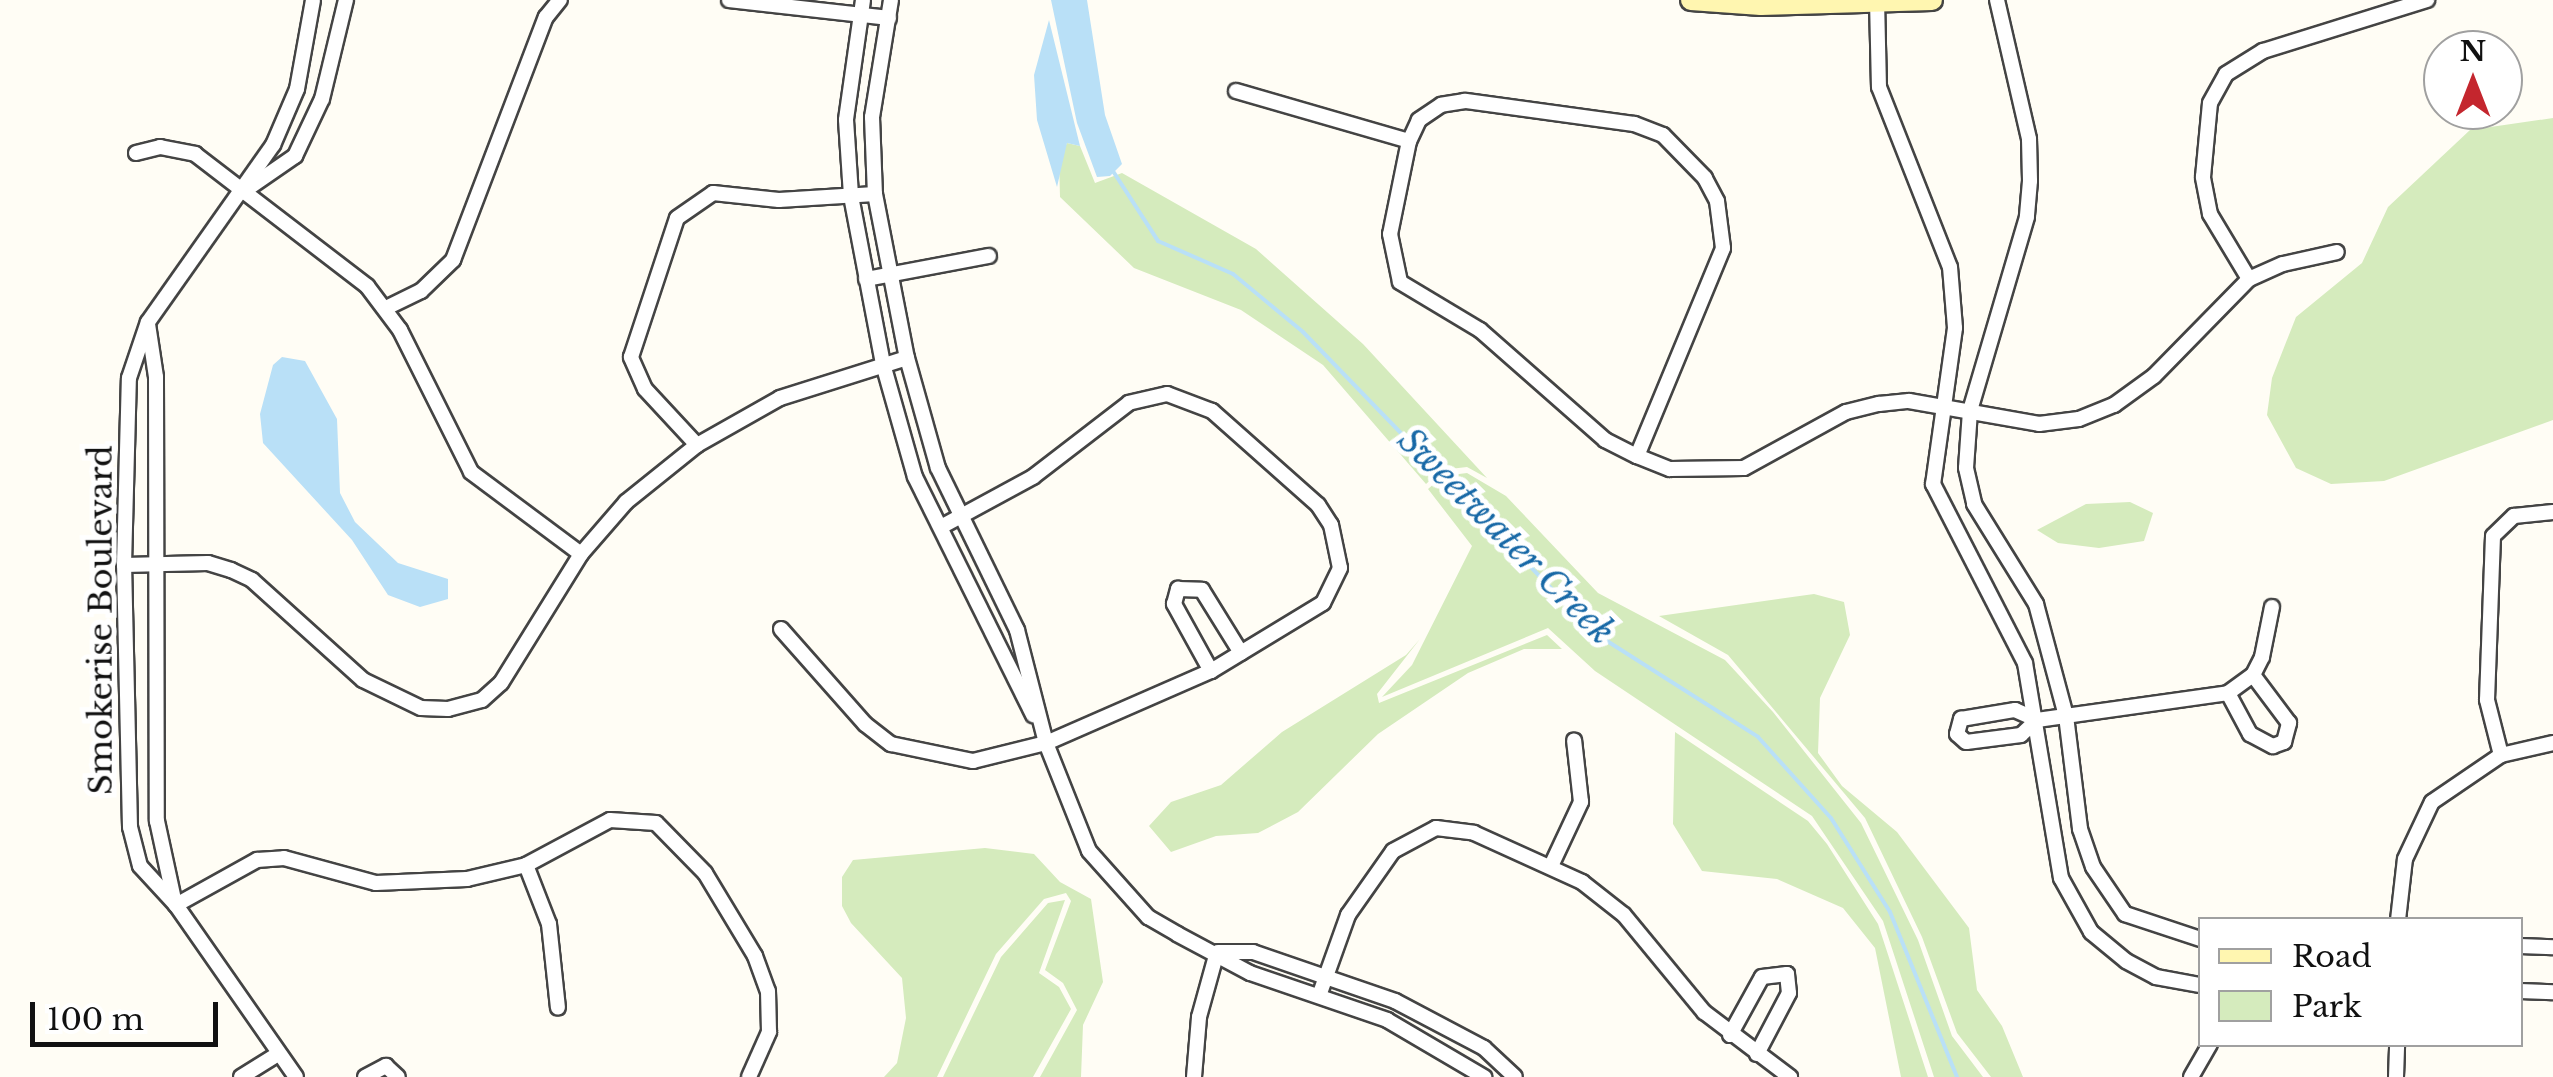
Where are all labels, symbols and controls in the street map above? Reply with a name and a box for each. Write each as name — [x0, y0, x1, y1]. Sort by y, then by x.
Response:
north arrow — [2423, 30, 2523, 130]
text: N — [2460, 34, 2486, 69]
water label: Sweetwater Creek — [1389, 419, 1623, 653]
street label: Smokerise Boulevard — [82, 445, 120, 795]
legend — [2198, 917, 2523, 1047]
text: Road — [2292, 938, 2372, 975]
scale bar — [35, 982, 222, 1044]
text: Park — [2292, 988, 2362, 1025]
text: 100 m — [47, 1001, 144, 1038]

